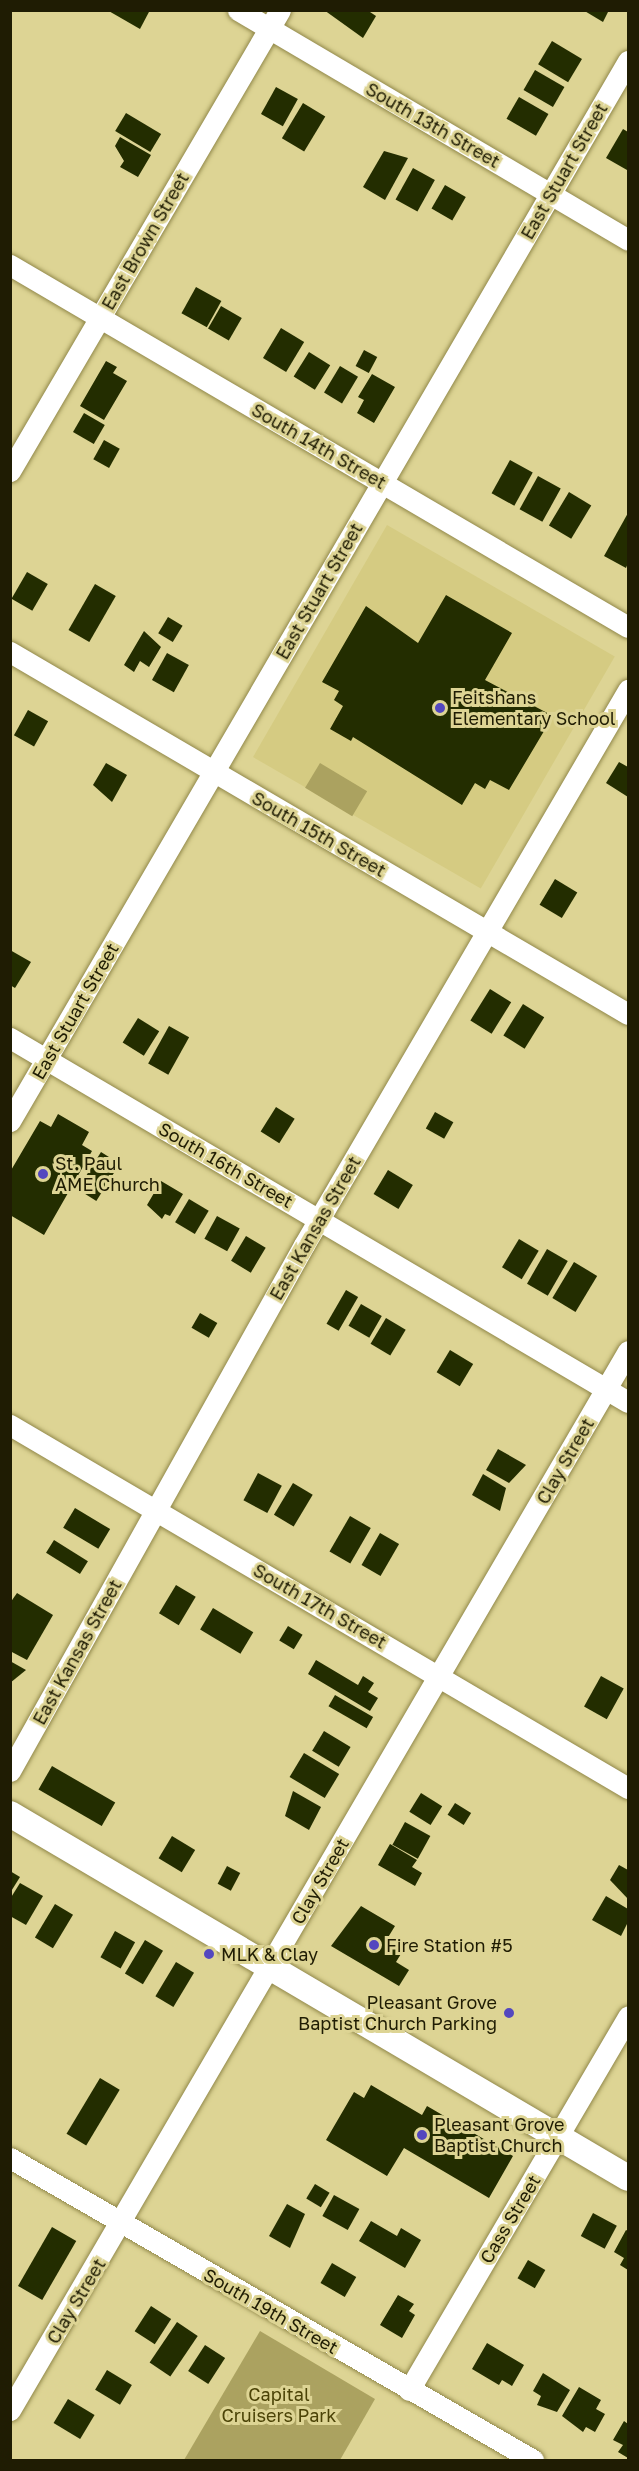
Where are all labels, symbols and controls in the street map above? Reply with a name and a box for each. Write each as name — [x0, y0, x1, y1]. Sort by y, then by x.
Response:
street label: South 13th Street — [362, 78, 504, 172]
street label: East Stuart Street — [516, 99, 612, 243]
street label: East Brown Street — [97, 168, 193, 314]
street label: South 14th Street — [248, 399, 390, 493]
street label: East Stuart Street — [271, 519, 367, 663]
place label: Feitshans Elementary School — [452, 687, 616, 730]
marker: Feitshans Elementary School — [433, 701, 447, 715]
street label: South 15th Street — [248, 787, 390, 881]
street label: East Stuart Street — [27, 939, 123, 1083]
street label: South 16th Street — [155, 1118, 297, 1212]
street label: East Kansas Street — [265, 1152, 365, 1304]
place label: St. Paul AME Church — [55, 1153, 160, 1196]
marker: St. Paul AME Church — [36, 1167, 50, 1181]
street label: Clay Street — [532, 1414, 598, 1508]
street label: South 17th Street — [250, 1559, 390, 1653]
street label: East Kansas Street — [28, 1576, 126, 1728]
street label: Clay Street — [287, 1834, 353, 1928]
place label: Fire Station #5 — [386, 1934, 513, 1956]
marker: Fire Station #5 — [367, 1938, 381, 1952]
place label: MLK & Clay — [221, 1943, 318, 1965]
marker: MLK & Clay — [202, 1947, 216, 1961]
place label: Pleasant Grove Baptist Church Parking — [298, 1992, 497, 2034]
marker: Pleasant Grove Baptist Church Parking — [502, 2006, 516, 2020]
place label: Pleasant Grove Baptist Church — [434, 2114, 564, 2156]
marker: Pleasant Grove Baptist Church — [415, 2128, 429, 2142]
street label: Cass Street — [475, 2171, 545, 2267]
street label: Clay Street — [42, 2254, 110, 2348]
street label: South 19th Street — [200, 2264, 342, 2358]
park label: Capital Cruisers Park — [222, 2384, 336, 2426]

